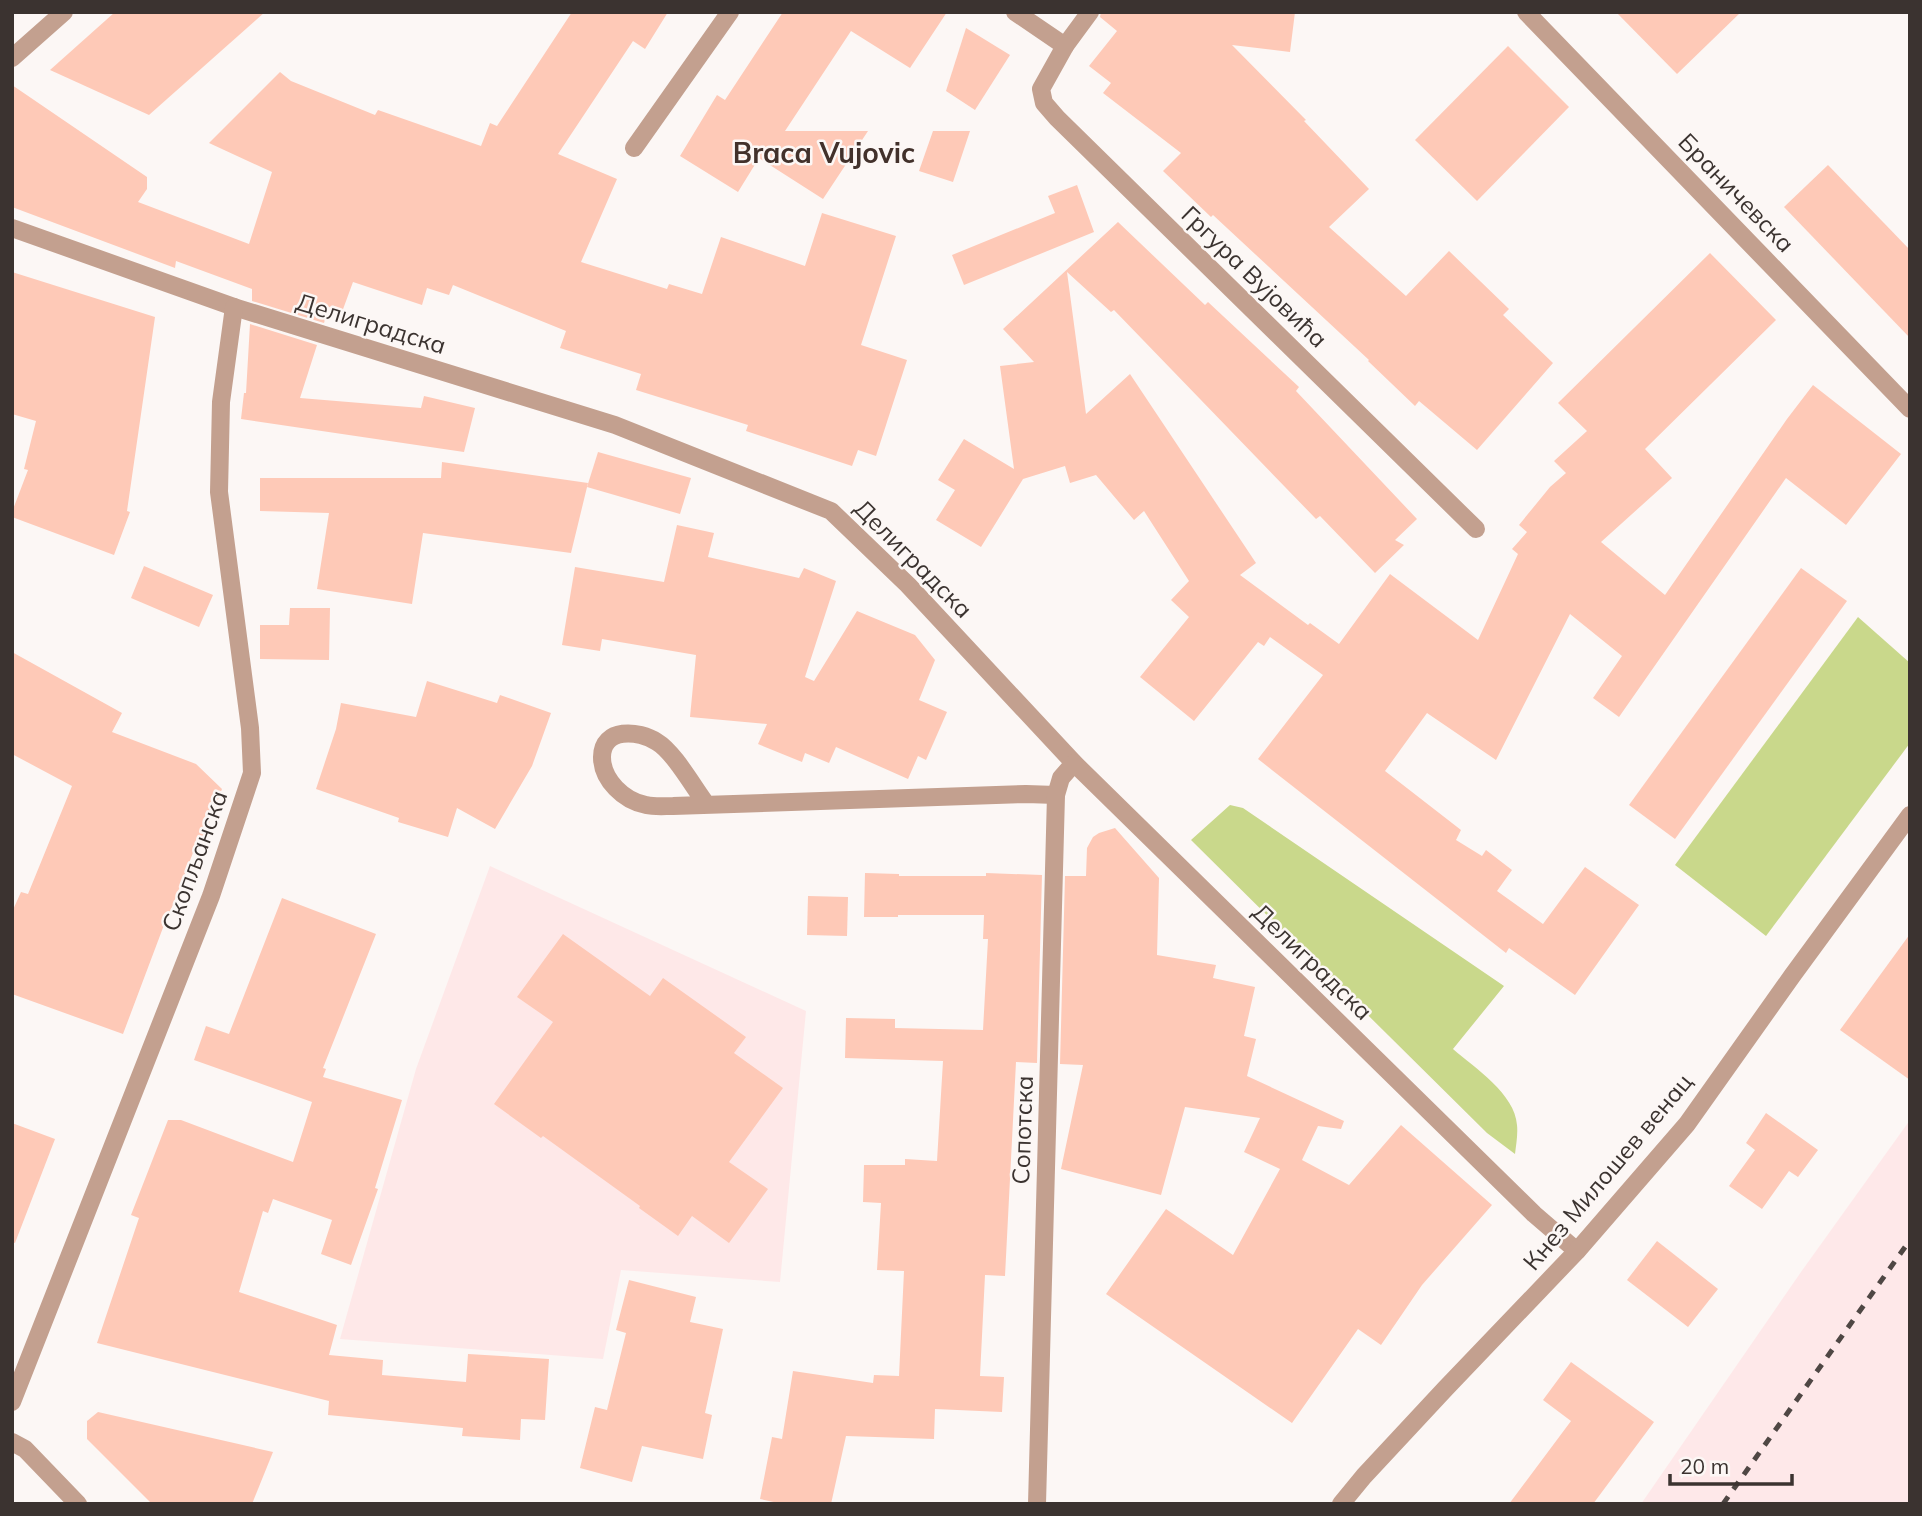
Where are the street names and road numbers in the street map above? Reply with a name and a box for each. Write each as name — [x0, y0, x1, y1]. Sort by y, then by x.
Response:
street label: Браничевска — [1672, 126, 1801, 258]
street label: Гргура Вујовића — [1176, 199, 1334, 353]
street label: Делиградска — [293, 286, 450, 360]
street label: Делиградска — [848, 493, 979, 624]
street label: Скопљанска — [155, 786, 233, 935]
street label: Делиградска — [1246, 897, 1379, 1026]
street label: Кнез Милошев венац — [1516, 1067, 1698, 1276]
street label: Сопотска — [1005, 1075, 1039, 1185]

